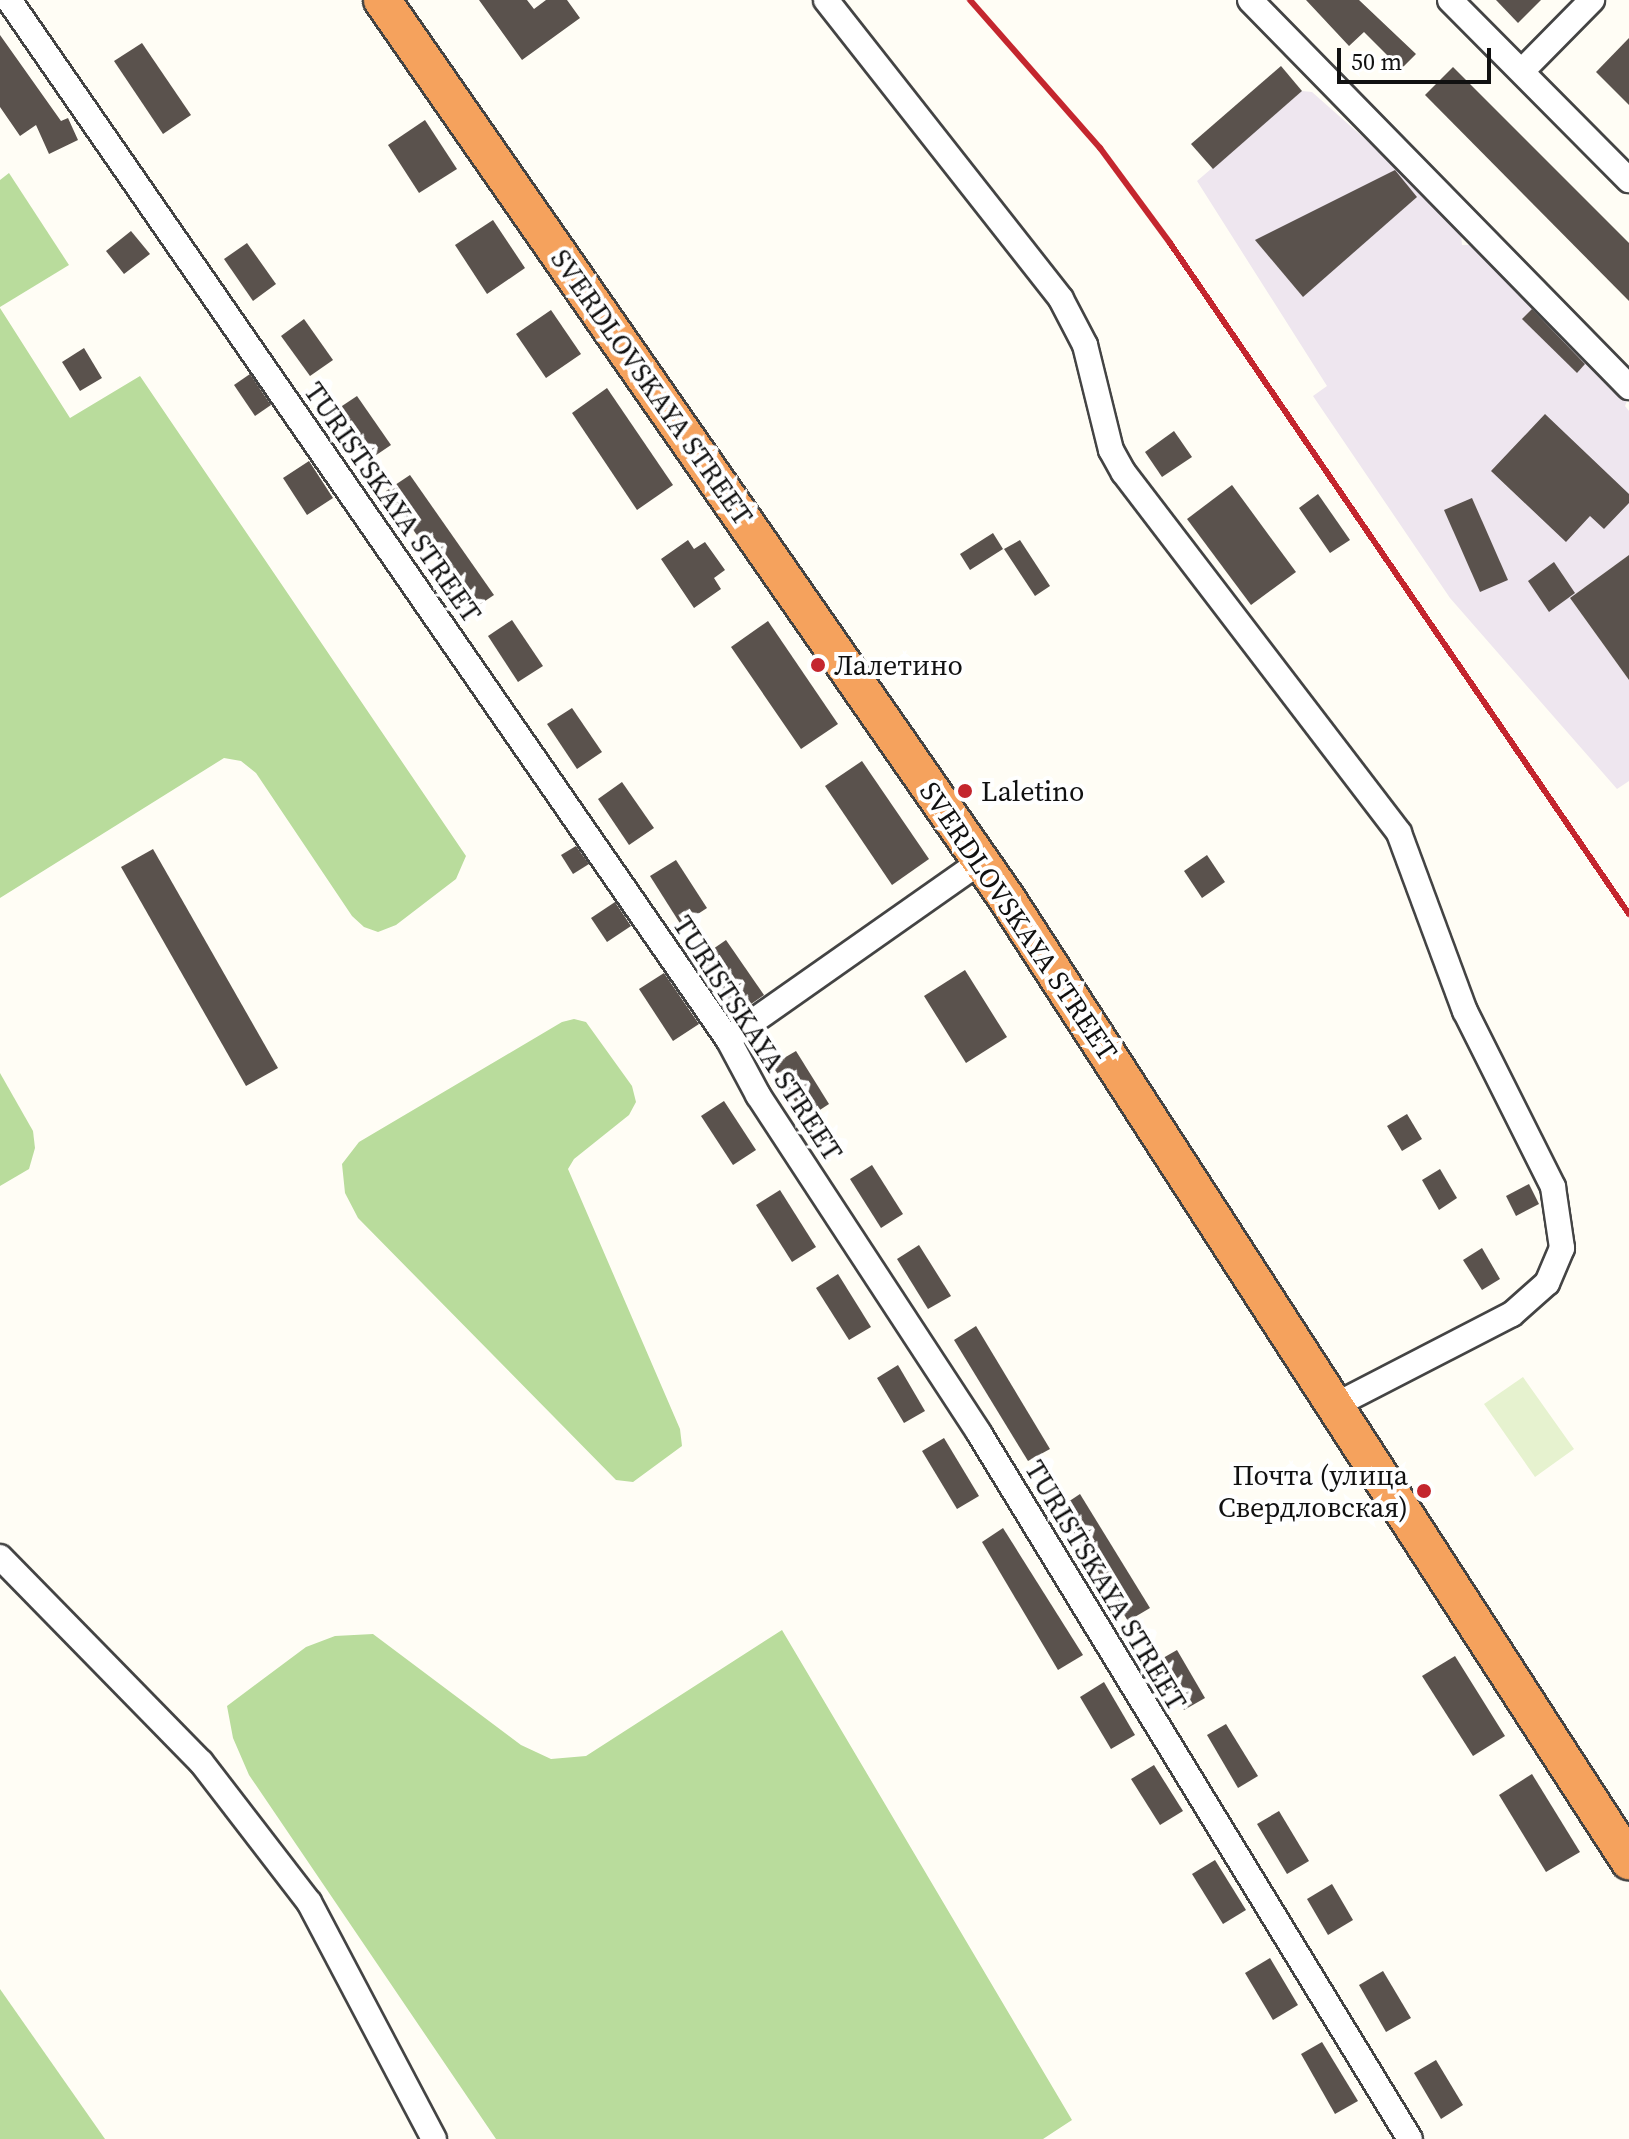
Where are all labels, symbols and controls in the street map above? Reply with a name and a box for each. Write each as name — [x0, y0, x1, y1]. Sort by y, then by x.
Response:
scale bar — [1341, 32, 1495, 82]
text: 50 m — [1351, 45, 1402, 78]
street label: SVERDLOVSKAYA STREET — [544, 243, 760, 531]
street label: TURISTSKAYA STREET — [297, 376, 489, 628]
place label: Лалетино — [834, 648, 963, 682]
marker: Лалетино — [809, 656, 827, 674]
place label: Laletino — [981, 774, 1084, 808]
street label: SVERDLOVSKAYA STREET — [913, 775, 1125, 1067]
marker: Laletino — [956, 782, 974, 800]
street label: TURISTSKAYA STREET — [666, 909, 850, 1167]
street label: TURISTSKAYA STREET — [1018, 1454, 1194, 1716]
place label: Почта (улица Свердловская) — [1218, 1458, 1408, 1524]
marker: Почта (улица Свердловская) — [1415, 1482, 1433, 1500]

